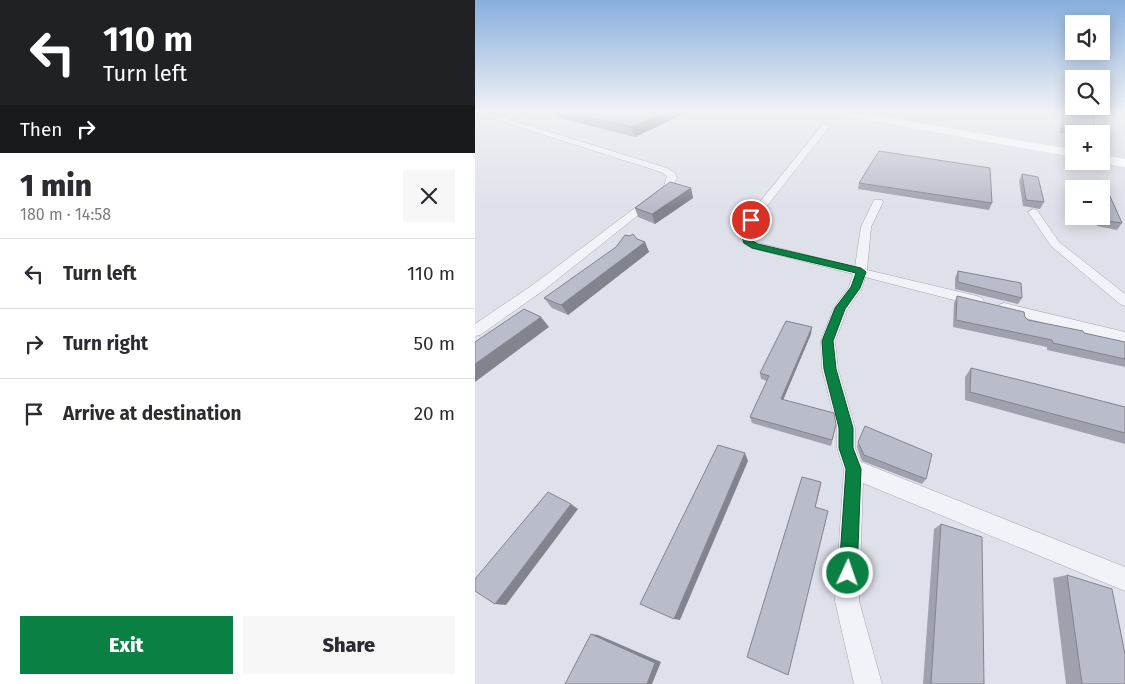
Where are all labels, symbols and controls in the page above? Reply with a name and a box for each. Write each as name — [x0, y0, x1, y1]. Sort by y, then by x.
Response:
map controls — [1065, 15, 1110, 225]
button: sound — [1065, 15, 1110, 60]
text: 110 m — [103, 18, 193, 60]
icon: left — [20, 20, 85, 85]
text: Turn left — [103, 60, 187, 87]
button: search — [1065, 70, 1110, 115]
icon: right — [72, 115, 100, 143]
text: Then — [20, 118, 62, 141]
button: + — [1065, 125, 1110, 170]
text: 1 min — [20, 168, 92, 204]
button: close — [403, 170, 455, 222]
button: − — [1065, 180, 1110, 225]
pin — [730, 199, 772, 241]
text: 180 m · 14:58 — [20, 205, 111, 224]
icon: arrive — [737, 206, 765, 234]
icon: left — [20, 260, 48, 288]
text: Turn left — [63, 262, 137, 285]
text: 110 m — [407, 262, 455, 285]
icon: right — [20, 330, 48, 358]
text: Turn right — [63, 332, 148, 355]
text: 50 m — [414, 332, 455, 355]
icon: arrive — [20, 400, 48, 428]
text: Arrive at destination — [63, 402, 242, 425]
text: 20 m — [414, 402, 455, 425]
position arrow — [821, 546, 873, 598]
button: Exit — [20, 616, 233, 674]
button: Share — [243, 616, 455, 674]

